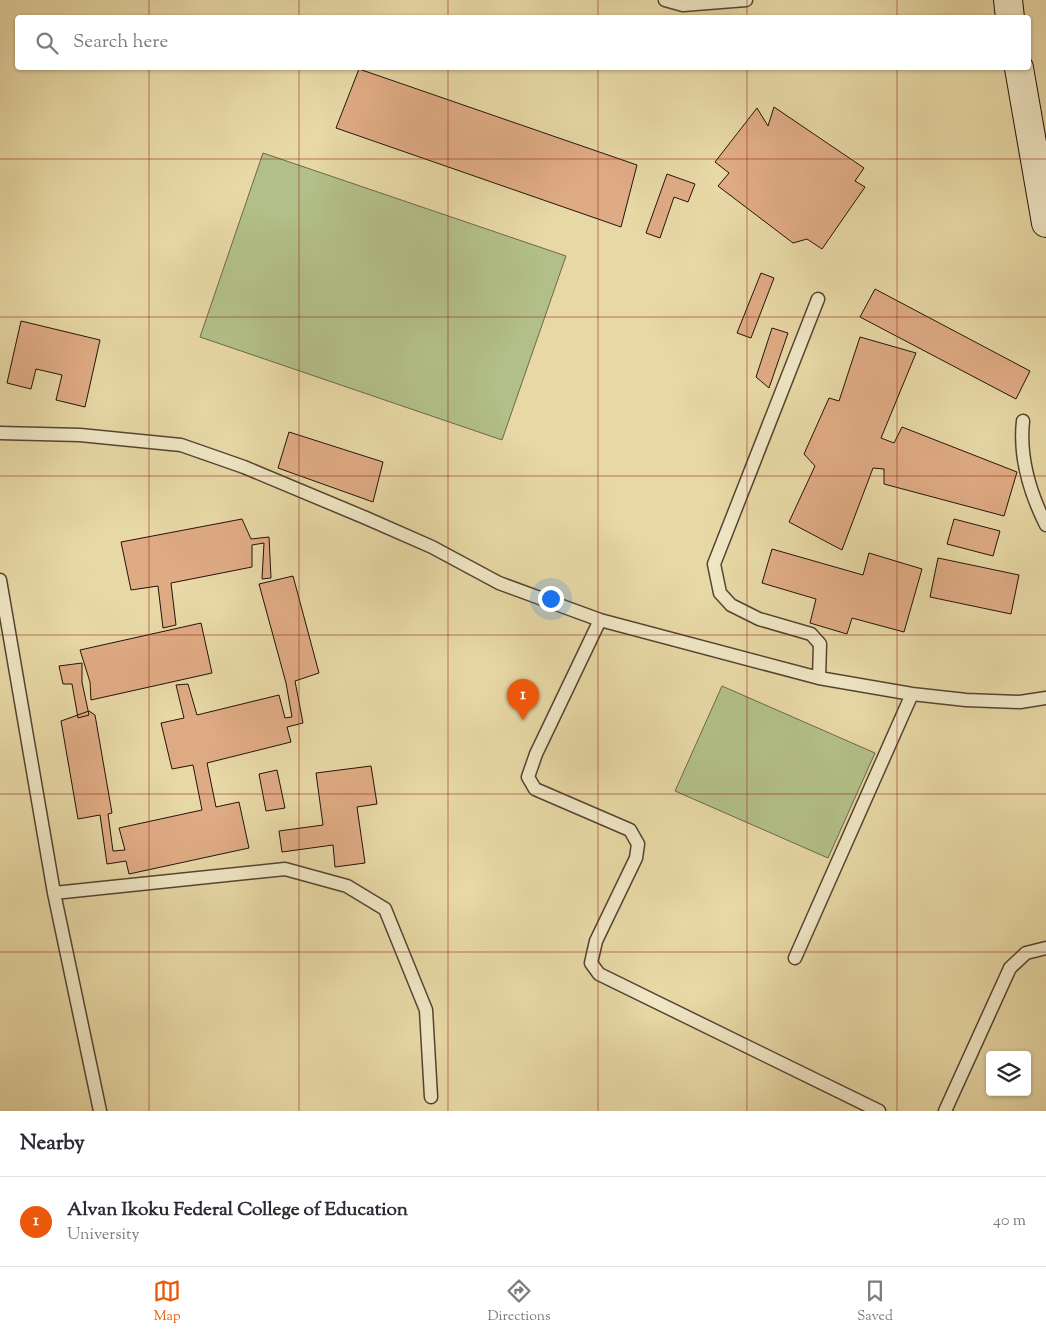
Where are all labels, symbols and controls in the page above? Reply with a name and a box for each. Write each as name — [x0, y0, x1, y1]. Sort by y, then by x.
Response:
search box — [15, 15, 1031, 70]
icon: search — [33, 29, 61, 57]
text: Search here — [73, 29, 168, 56]
your location — [538, 586, 564, 612]
pin: 1 — [507, 679, 539, 720]
map controls — [986, 1051, 1031, 1096]
button: layers — [986, 1051, 1031, 1096]
text: Nearby — [20, 1129, 85, 1159]
text: Alvan Ikoku Federal College of Education — [67, 1197, 408, 1224]
text: 1 — [33, 1210, 39, 1233]
text: 40 m — [993, 1210, 1026, 1233]
text: University — [67, 1224, 140, 1247]
tab: Map — [153, 1277, 181, 1327]
tab: Directions — [487, 1277, 551, 1327]
tab: Saved — [857, 1277, 893, 1327]

